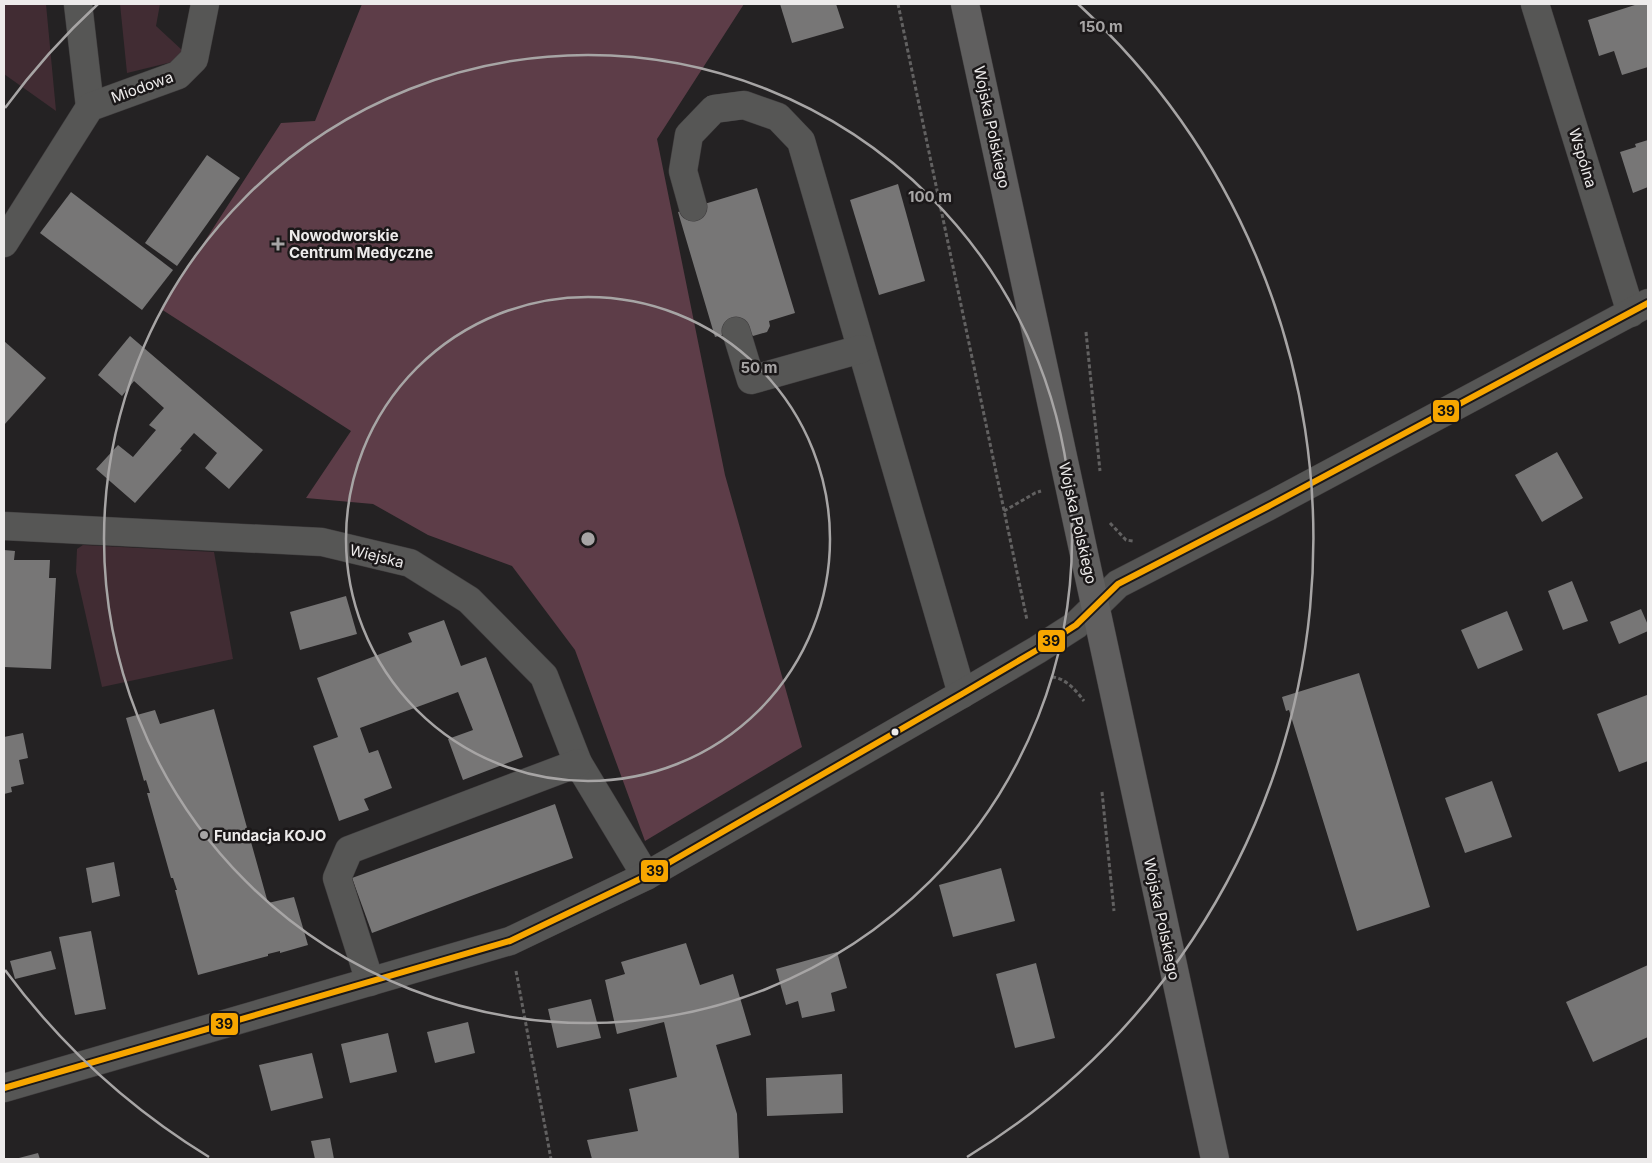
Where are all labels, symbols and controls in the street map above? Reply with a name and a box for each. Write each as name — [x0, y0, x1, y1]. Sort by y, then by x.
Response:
text: 150 m — [1079, 17, 1123, 36]
street label: Wojska Polskiego — [970, 64, 1014, 190]
street label: Miodowa — [108, 67, 176, 107]
street label: Wspólna — [1565, 126, 1601, 190]
text: 100 m — [908, 187, 952, 206]
place label: Nowodworskie Centrum Medyczne — [289, 226, 433, 262]
marker: Nowodworskie Centrum Medyczne — [271, 237, 285, 251]
text: 50 m — [741, 358, 777, 377]
line badge: 39 — [1432, 399, 1460, 423]
text: 39 — [1437, 402, 1455, 419]
street label: Wojska Polskiego — [1055, 460, 1101, 586]
centre of rings — [579, 530, 597, 548]
street label: Wiejska — [348, 540, 406, 572]
line badge: 39 — [1037, 629, 1066, 653]
text: 39 — [1042, 632, 1060, 649]
unlabelled marker — [890, 727, 900, 737]
place label: Fundacja KOJO — [214, 826, 326, 845]
marker: Fundacja KOJO — [198, 829, 210, 841]
street label: Wojska Polskiego — [1140, 856, 1184, 982]
line badge: 39 — [640, 859, 669, 883]
text: 39 — [646, 862, 664, 879]
line badge: 39 — [210, 1012, 239, 1036]
text: 39 — [215, 1015, 233, 1032]

